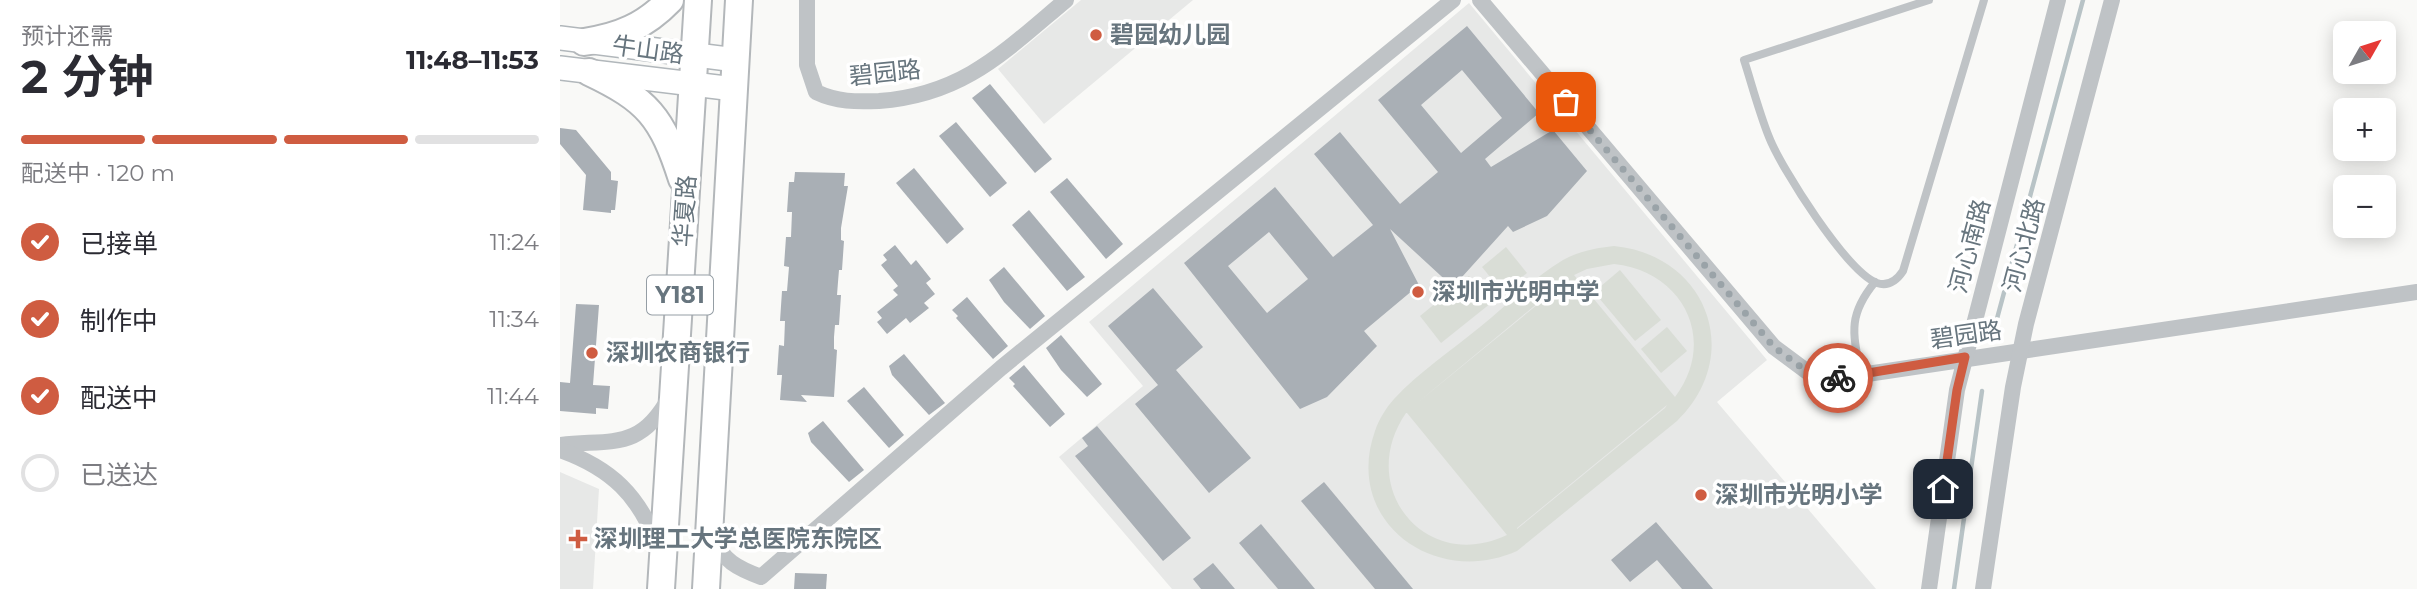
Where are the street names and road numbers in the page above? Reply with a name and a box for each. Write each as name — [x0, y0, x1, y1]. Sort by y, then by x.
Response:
street label: 牛山路 — [610, 30, 686, 69]
street label: 碧园路 — [848, 54, 922, 91]
street label: 华夏路 — [668, 174, 701, 248]
street label: 河心北路 — [1997, 195, 2050, 295]
street label: 河心南路 — [1943, 196, 1996, 296]
road number: Y181 — [647, 276, 713, 314]
street label: 碧园路 — [1928, 315, 2004, 354]

